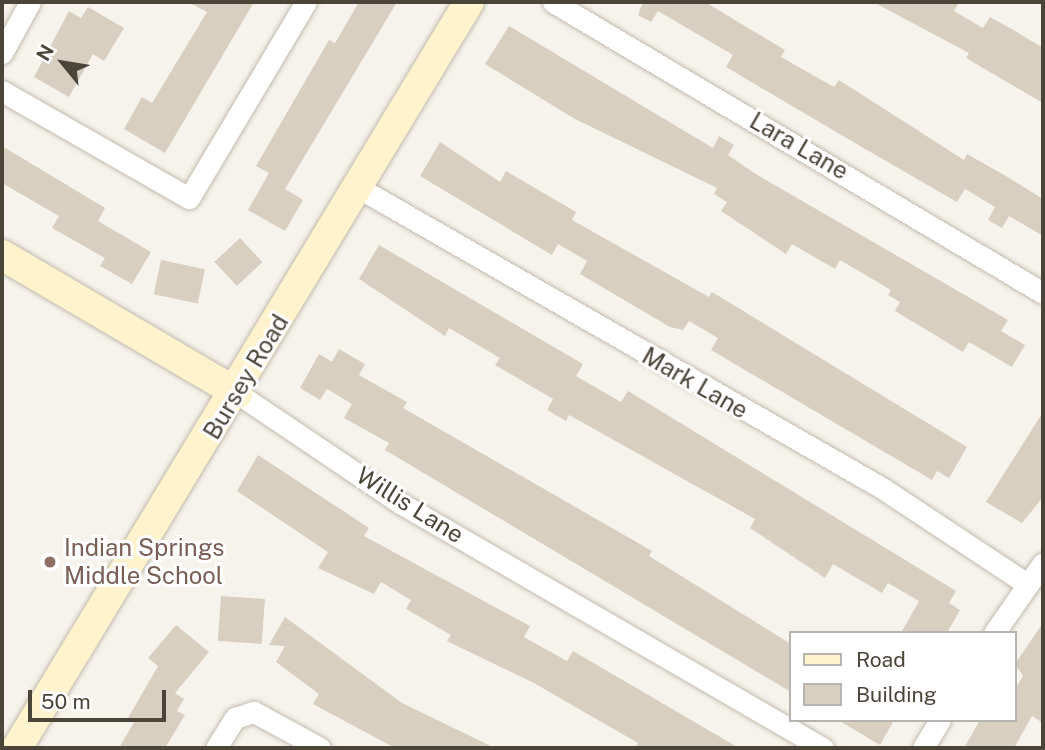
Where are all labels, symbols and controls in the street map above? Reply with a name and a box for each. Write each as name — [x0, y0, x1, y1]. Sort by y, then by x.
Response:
north arrow — [28, 28, 98, 98]
text: N — [32, 41, 58, 64]
street label: Lara Lane — [745, 106, 853, 186]
street label: Bursey Road — [197, 309, 295, 445]
street label: Mark Lane — [637, 341, 753, 425]
street label: Willis Lane — [351, 461, 469, 549]
place label: Indian Springs Middle School — [64, 534, 224, 590]
marker: Indian Springs Middle School — [42, 554, 58, 570]
legend — [790, 631, 1017, 722]
text: Road — [856, 647, 906, 672]
scale bar — [32, 676, 170, 720]
text: Building — [856, 682, 937, 707]
text: 50 m — [41, 689, 91, 714]

